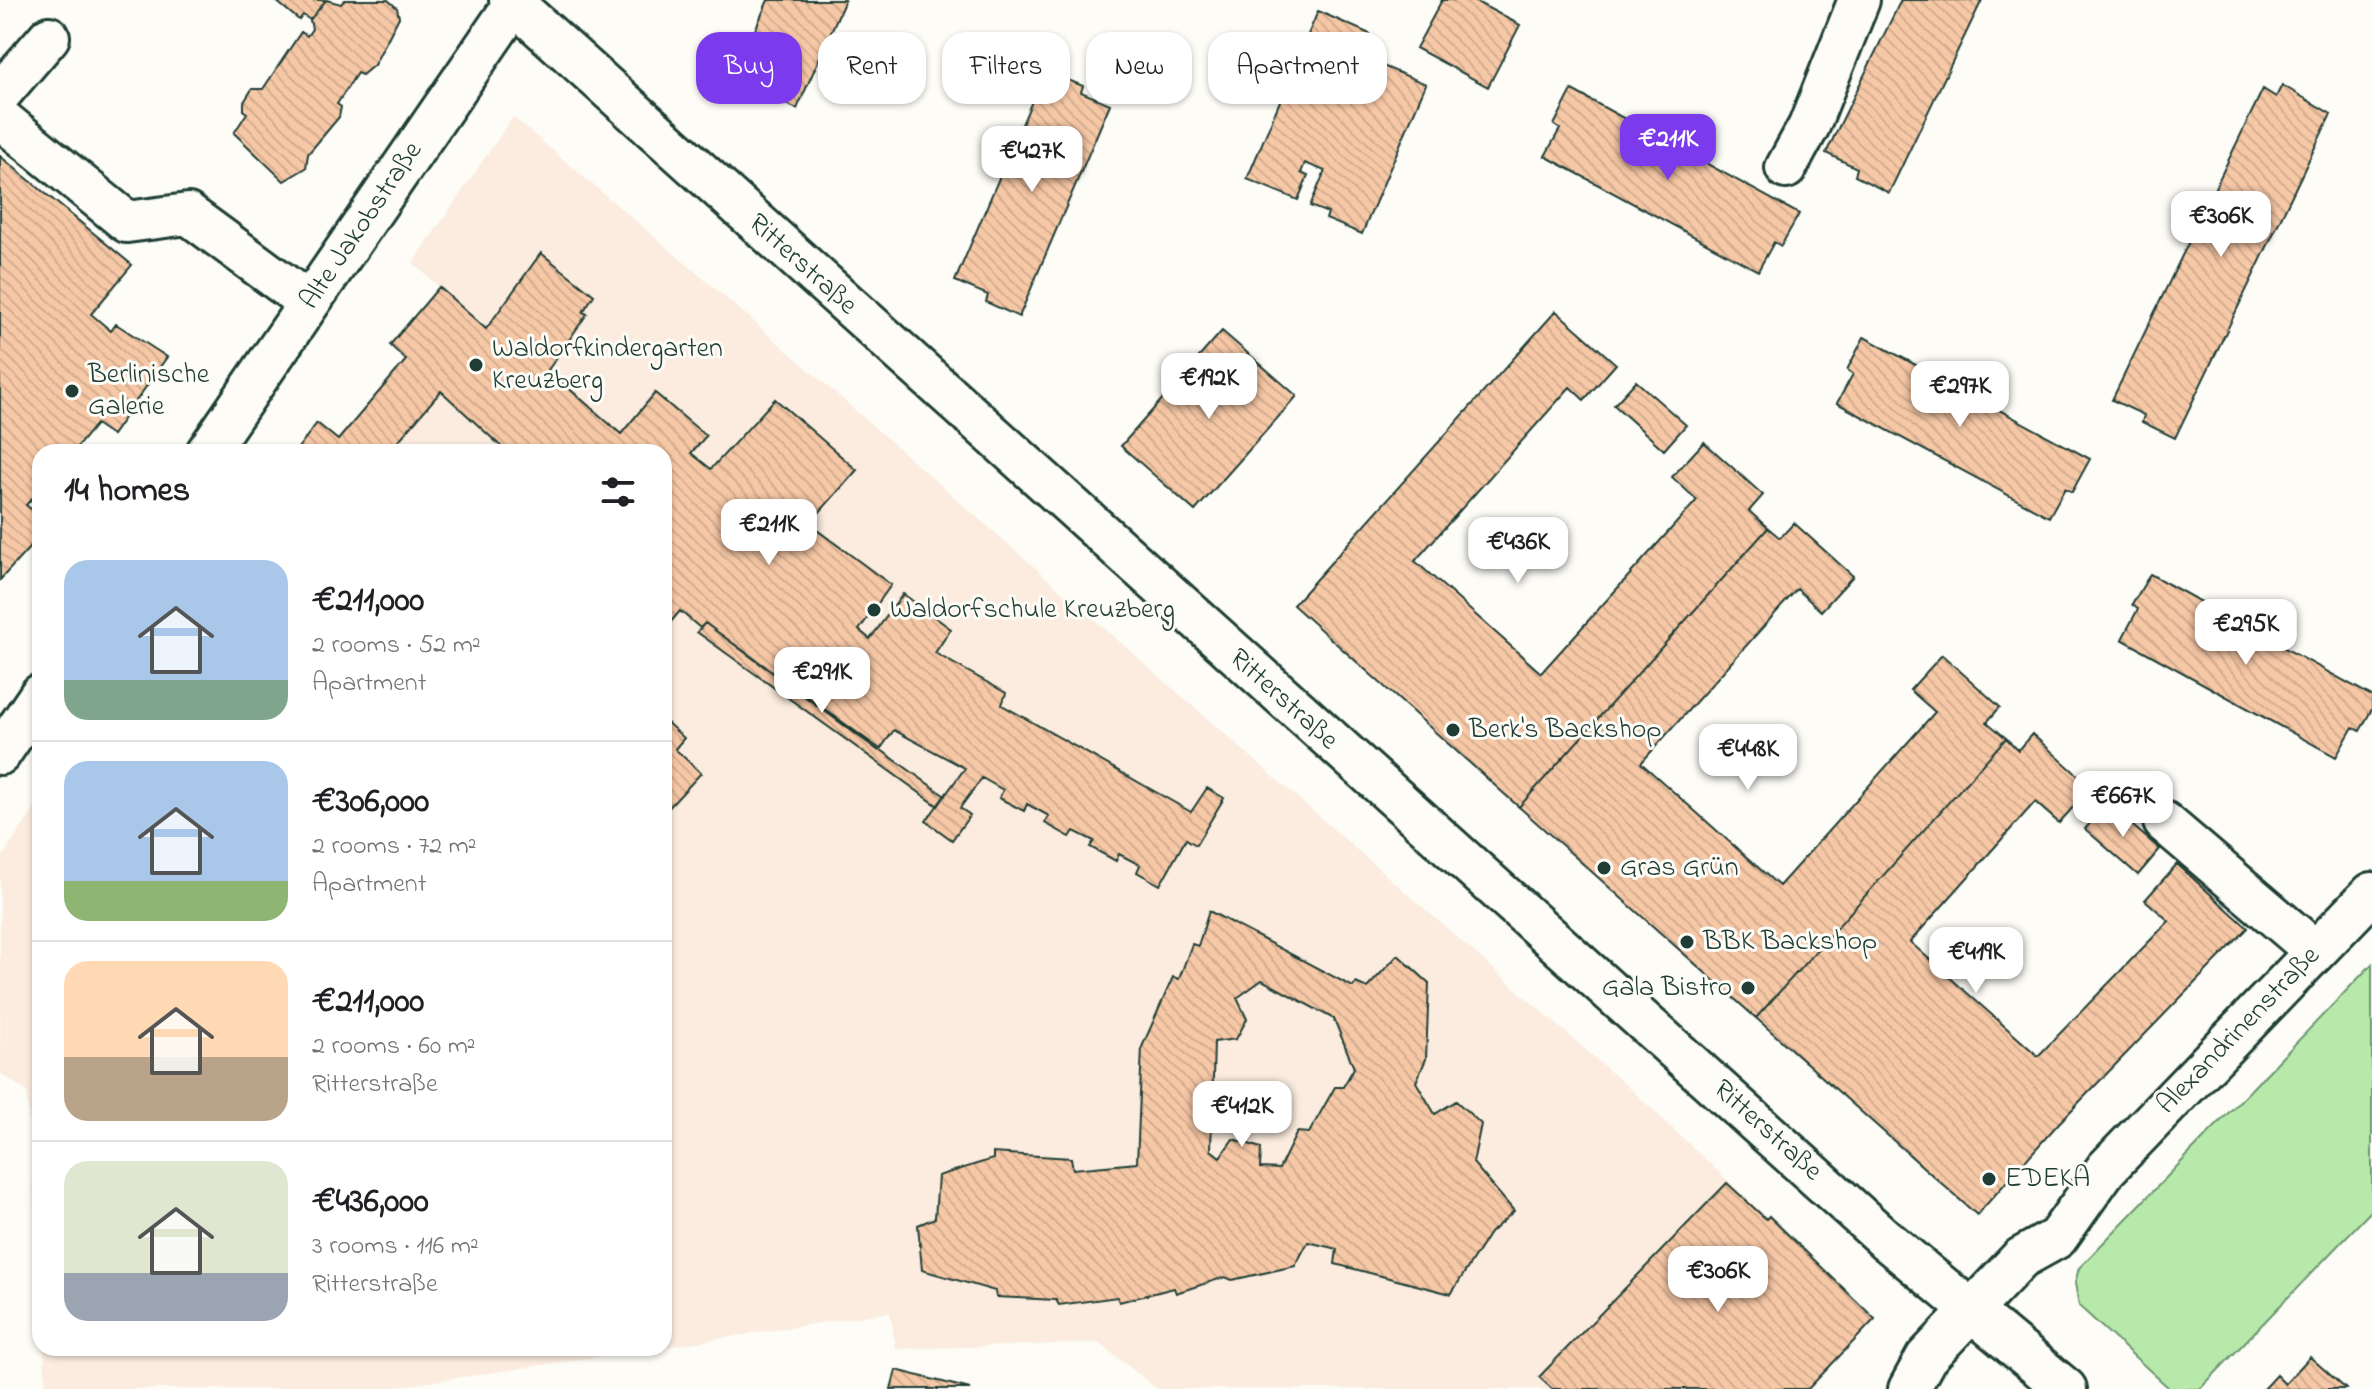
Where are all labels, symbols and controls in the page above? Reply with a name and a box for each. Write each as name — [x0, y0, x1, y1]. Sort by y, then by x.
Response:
chip: Buy — [696, 32, 802, 104]
chip: Rent — [818, 32, 926, 104]
chip: Filters — [942, 32, 1070, 104]
chip: New — [1086, 32, 1192, 104]
chip: Apartment — [1208, 32, 1387, 104]
pin: €211K — [1612, 114, 1724, 182]
text: €211K — [1638, 121, 1698, 159]
pin: €427K — [976, 126, 1088, 194]
street label: Alte Jakobstraße — [290, 133, 434, 318]
text: €427K — [999, 133, 1065, 171]
pin: €306K — [2165, 191, 2277, 259]
text: €306K — [2189, 198, 2253, 236]
street label: Ritterstraße — [738, 205, 866, 326]
place label: Waldorfkindergarten Kreuzberg — [492, 329, 723, 402]
pin: €192K — [1153, 353, 1265, 421]
place label: Berlinische Galerie — [87, 355, 210, 428]
marker: Waldorfkindergarten Kreuzberg — [467, 356, 485, 374]
text: €192K — [1179, 360, 1239, 398]
pin: €297K — [1904, 361, 2016, 429]
text: €297K — [1929, 368, 1991, 406]
marker: Berlinische Galerie — [63, 382, 81, 400]
text: 14 homes — [64, 467, 190, 517]
icon: filters — [596, 470, 640, 514]
pin: €211K — [713, 499, 825, 567]
text: €211K — [739, 506, 799, 544]
pin: €436K — [1462, 517, 1574, 585]
text: €436K — [1486, 524, 1550, 562]
text: €211,000 — [312, 577, 424, 627]
place label: Waldorfschule Kreuzberg — [890, 590, 1175, 631]
icon: home — [128, 592, 224, 688]
pin: €295K — [2190, 599, 2302, 667]
marker: Waldorfschule Kreuzberg — [865, 601, 883, 619]
text: €295K — [2213, 606, 2279, 644]
text: 2 rooms · 52 m² — [312, 627, 481, 665]
street label: Ritterstraße — [1219, 640, 1347, 761]
pin: €291K — [766, 647, 878, 715]
text: €291K — [792, 654, 852, 692]
text: Apartment — [312, 665, 426, 703]
place label: Berk's Backshop — [1468, 710, 1662, 751]
marker: Berk's Backshop — [1444, 721, 1462, 739]
pin: €448K — [1692, 724, 1804, 792]
text: €448K — [1717, 731, 1779, 769]
pin: €667K — [2067, 771, 2179, 839]
text: €306,000 — [312, 778, 429, 828]
text: €667K — [2091, 778, 2155, 816]
icon: home — [128, 793, 224, 889]
text: 2 rooms · 72 m² — [312, 828, 477, 866]
place label: Gras Grün — [1620, 848, 1739, 889]
marker: Gras Grün — [1595, 859, 1613, 877]
text: Apartment — [312, 866, 426, 904]
place label: BBK Backshop — [1702, 922, 1877, 963]
pin: €419K — [1920, 927, 2032, 995]
marker: BBK Backshop — [1678, 933, 1696, 951]
text: €419K — [1947, 934, 2005, 972]
street label: Alexandrinenstraße — [2148, 937, 2331, 1124]
place label: Gala Bistro — [1602, 968, 1732, 1009]
text: €211,000 — [312, 978, 424, 1028]
marker: Gala Bistro — [1739, 979, 1757, 997]
icon: home — [128, 993, 224, 1089]
text: 2 rooms · 60 m² — [312, 1028, 476, 1066]
text: Ritterstraße — [312, 1066, 438, 1104]
street label: Ritterstraße — [1703, 1071, 1831, 1192]
pin: €412K — [1186, 1081, 1298, 1149]
text: €412K — [1211, 1088, 1273, 1126]
place label: EDEKA — [2005, 1159, 2090, 1200]
marker: EDEKA — [1980, 1170, 1998, 1188]
text: €436,000 — [312, 1178, 429, 1228]
icon: home — [128, 1193, 224, 1289]
text: 3 rooms · 116 m² — [312, 1228, 479, 1266]
pin: €306K — [1662, 1246, 1774, 1314]
text: €306K — [1686, 1253, 1750, 1291]
text: Ritterstraße — [312, 1266, 438, 1304]

